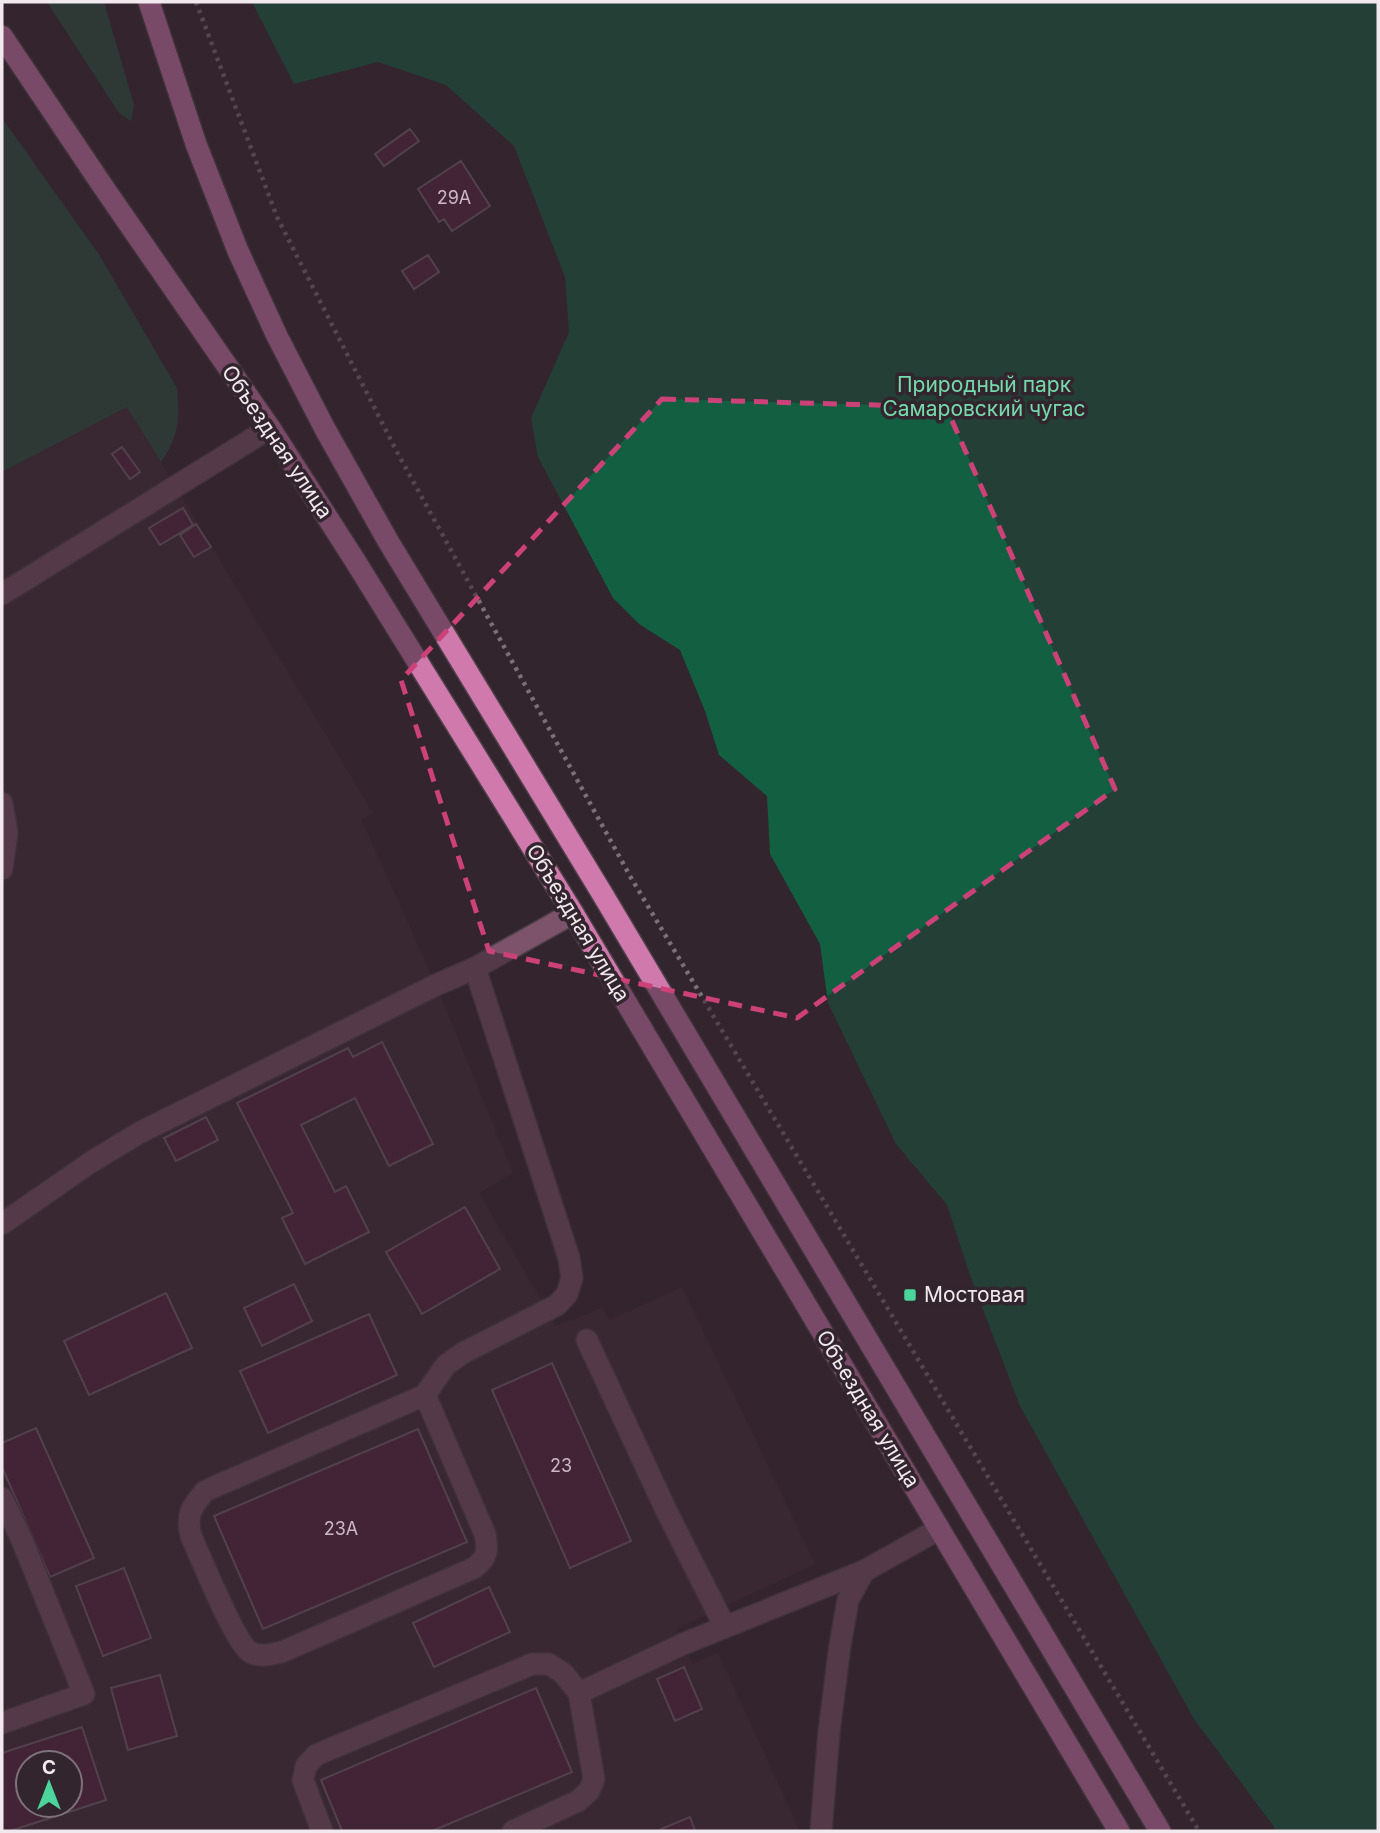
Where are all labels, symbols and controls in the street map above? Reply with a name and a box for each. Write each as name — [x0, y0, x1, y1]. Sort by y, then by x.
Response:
house number: 29А — [437, 187, 471, 208]
street label: Объездная улица — [217, 360, 338, 523]
park label: Природный парк Самаровский чугас — [882, 372, 1086, 421]
street label: Объездная улица — [522, 839, 635, 1006]
place label: Мостовая — [924, 1282, 1025, 1307]
marker: Мостовая — [902, 1287, 918, 1303]
street label: Объездная улица — [812, 1325, 925, 1492]
house number: 23 — [550, 1455, 572, 1476]
house number: 23А — [324, 1518, 358, 1539]
north arrow — [14, 1749, 84, 1819]
text: С — [42, 1756, 56, 1779]

